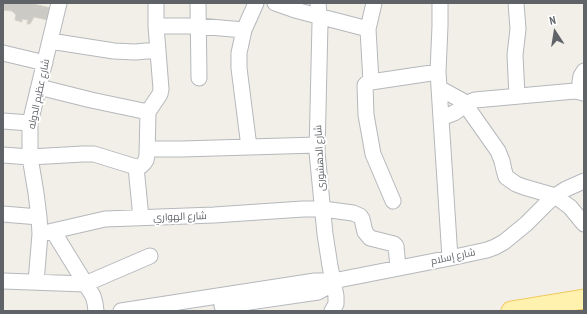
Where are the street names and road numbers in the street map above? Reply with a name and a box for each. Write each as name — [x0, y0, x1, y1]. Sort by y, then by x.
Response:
street label: شارع عظيم الدوله — [26, 58, 52, 130]
street label: شارع الدهشورى — [312, 125, 328, 191]
street label: شارع الهواري — [153, 210, 207, 224]
street label: شارع إسلام — [430, 246, 476, 268]

